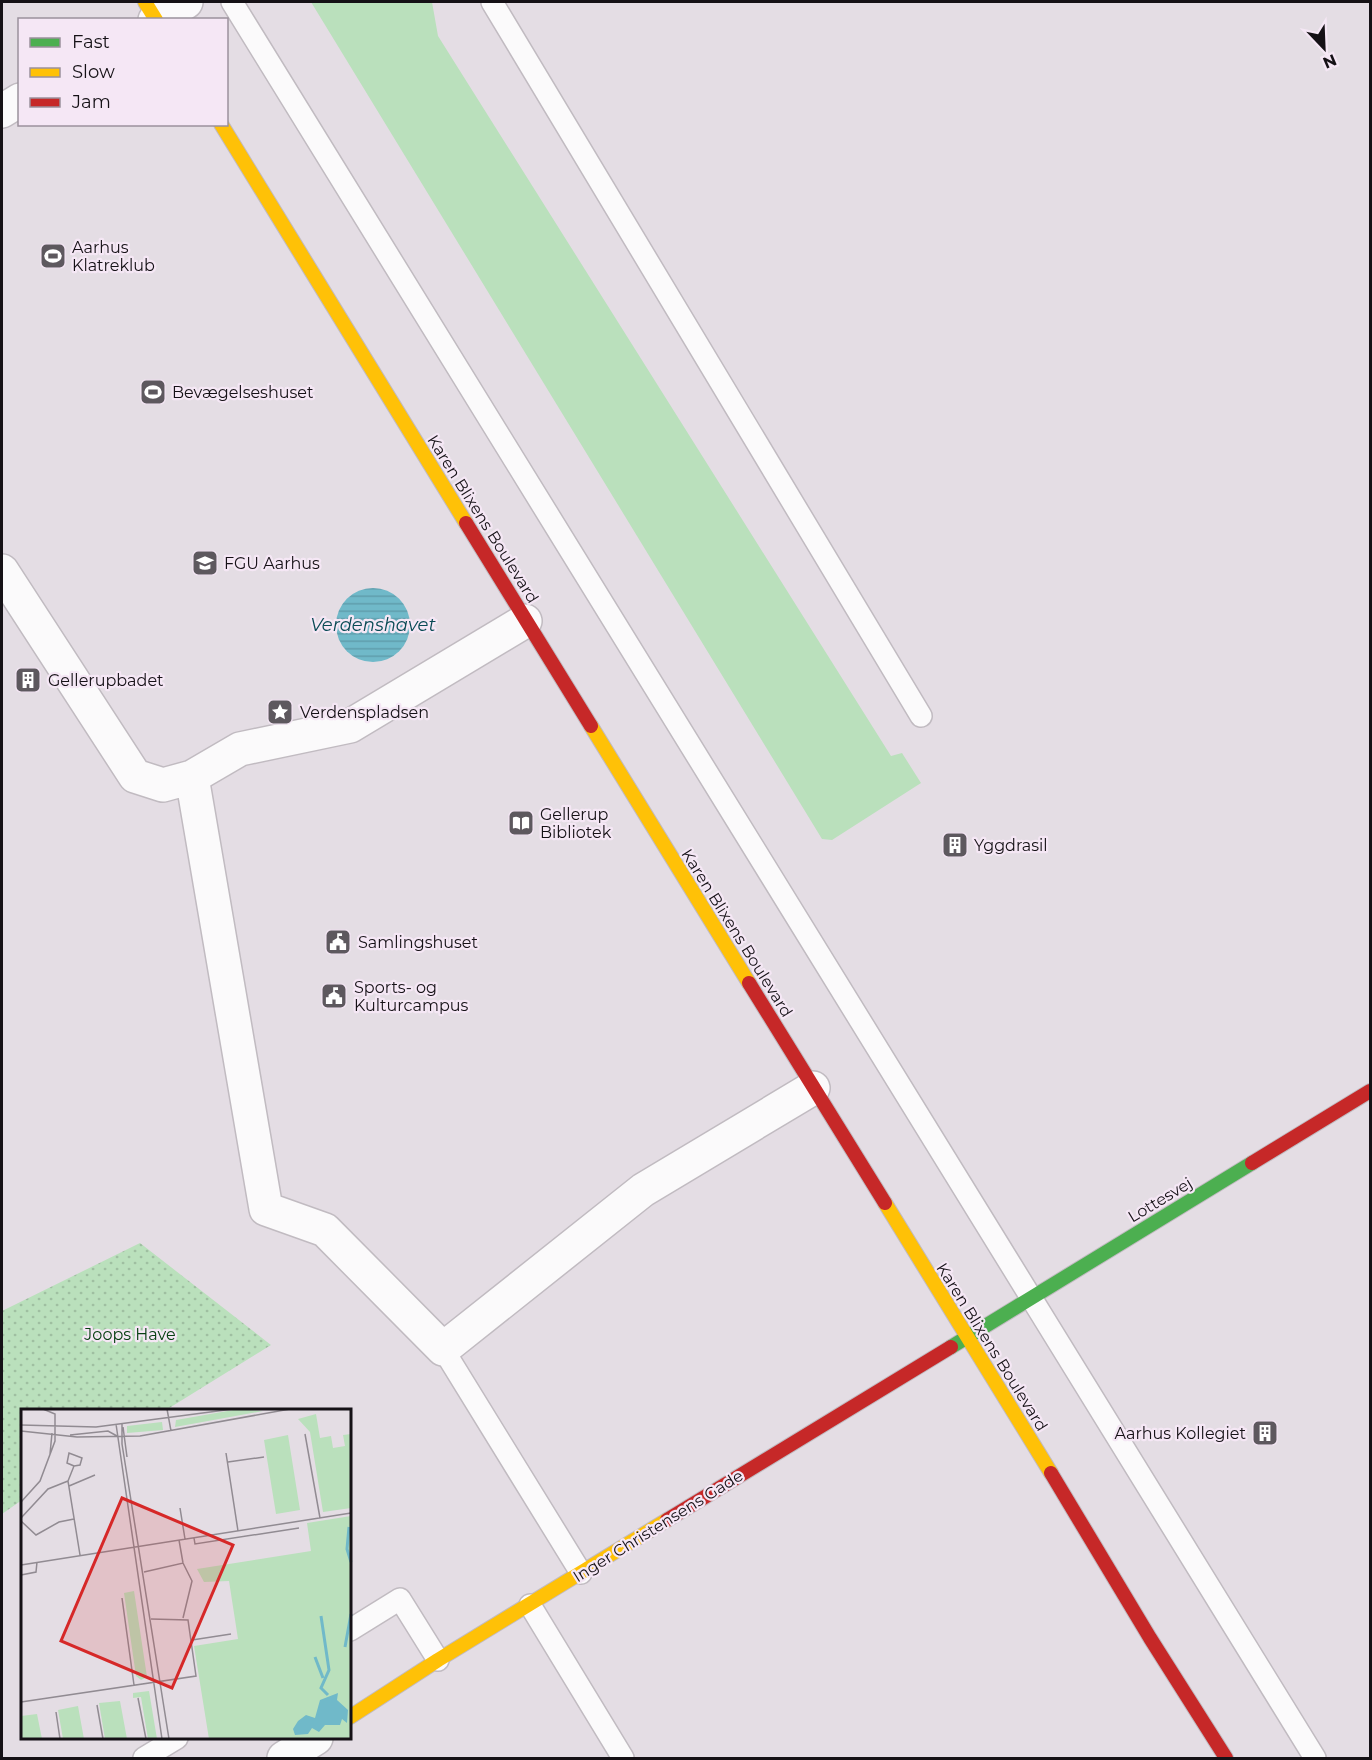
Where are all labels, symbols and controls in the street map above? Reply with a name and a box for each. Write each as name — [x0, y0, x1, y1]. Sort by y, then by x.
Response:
legend — [18, 18, 228, 126]
north arrow — [1294, 18, 1354, 78]
text: Fast — [72, 31, 110, 53]
text: N — [1320, 50, 1339, 73]
text: Slow — [72, 61, 115, 83]
text: Jam — [71, 91, 111, 113]
place label: Aarhus Klatreklub — [72, 238, 155, 275]
sports icon: Aarhus Klatreklub — [38, 241, 68, 271]
sports icon: Bevægelseshuset — [138, 377, 168, 407]
place label: Bevægelseshuset — [172, 383, 314, 402]
street label: Karen Blixens Boulevard — [423, 432, 543, 606]
school or university icon: FGU Aarhus — [190, 548, 220, 578]
place label: FGU Aarhus — [224, 554, 320, 573]
water label: Verdenshavet — [310, 614, 436, 636]
building icon: Gellerupbadet — [13, 665, 43, 695]
place label: Gellerupbadet — [48, 671, 164, 690]
place icon: Verdenspladsen — [265, 697, 295, 727]
place label: Verdenspladsen — [300, 703, 429, 722]
place label: Gellerup Bibliotek — [540, 805, 612, 842]
library icon: Gellerup Bibliotek — [506, 808, 536, 838]
building icon: Yggdrasil — [940, 830, 970, 860]
place label: Yggdrasil — [974, 836, 1048, 855]
street label: Karen Blixens Boulevard — [677, 846, 797, 1020]
public building icon: Samlingshuset — [323, 927, 353, 957]
place label: Samlingshuset — [358, 933, 478, 952]
place label: Sports- og Kulturcampus — [354, 978, 468, 1015]
public building icon: Sports- og Kulturcampus — [319, 981, 349, 1011]
street label: Lottesvej — [1124, 1173, 1196, 1227]
street label: Karen Blixens Boulevard — [932, 1260, 1052, 1434]
park label: Joops Have — [83, 1325, 176, 1344]
inset map — [21, 1409, 351, 1739]
building icon: Aarhus Kollegiet — [1250, 1418, 1280, 1448]
place label: Aarhus Kollegiet — [1115, 1424, 1246, 1443]
street label: Inger Christensens Gade — [570, 1466, 746, 1586]

